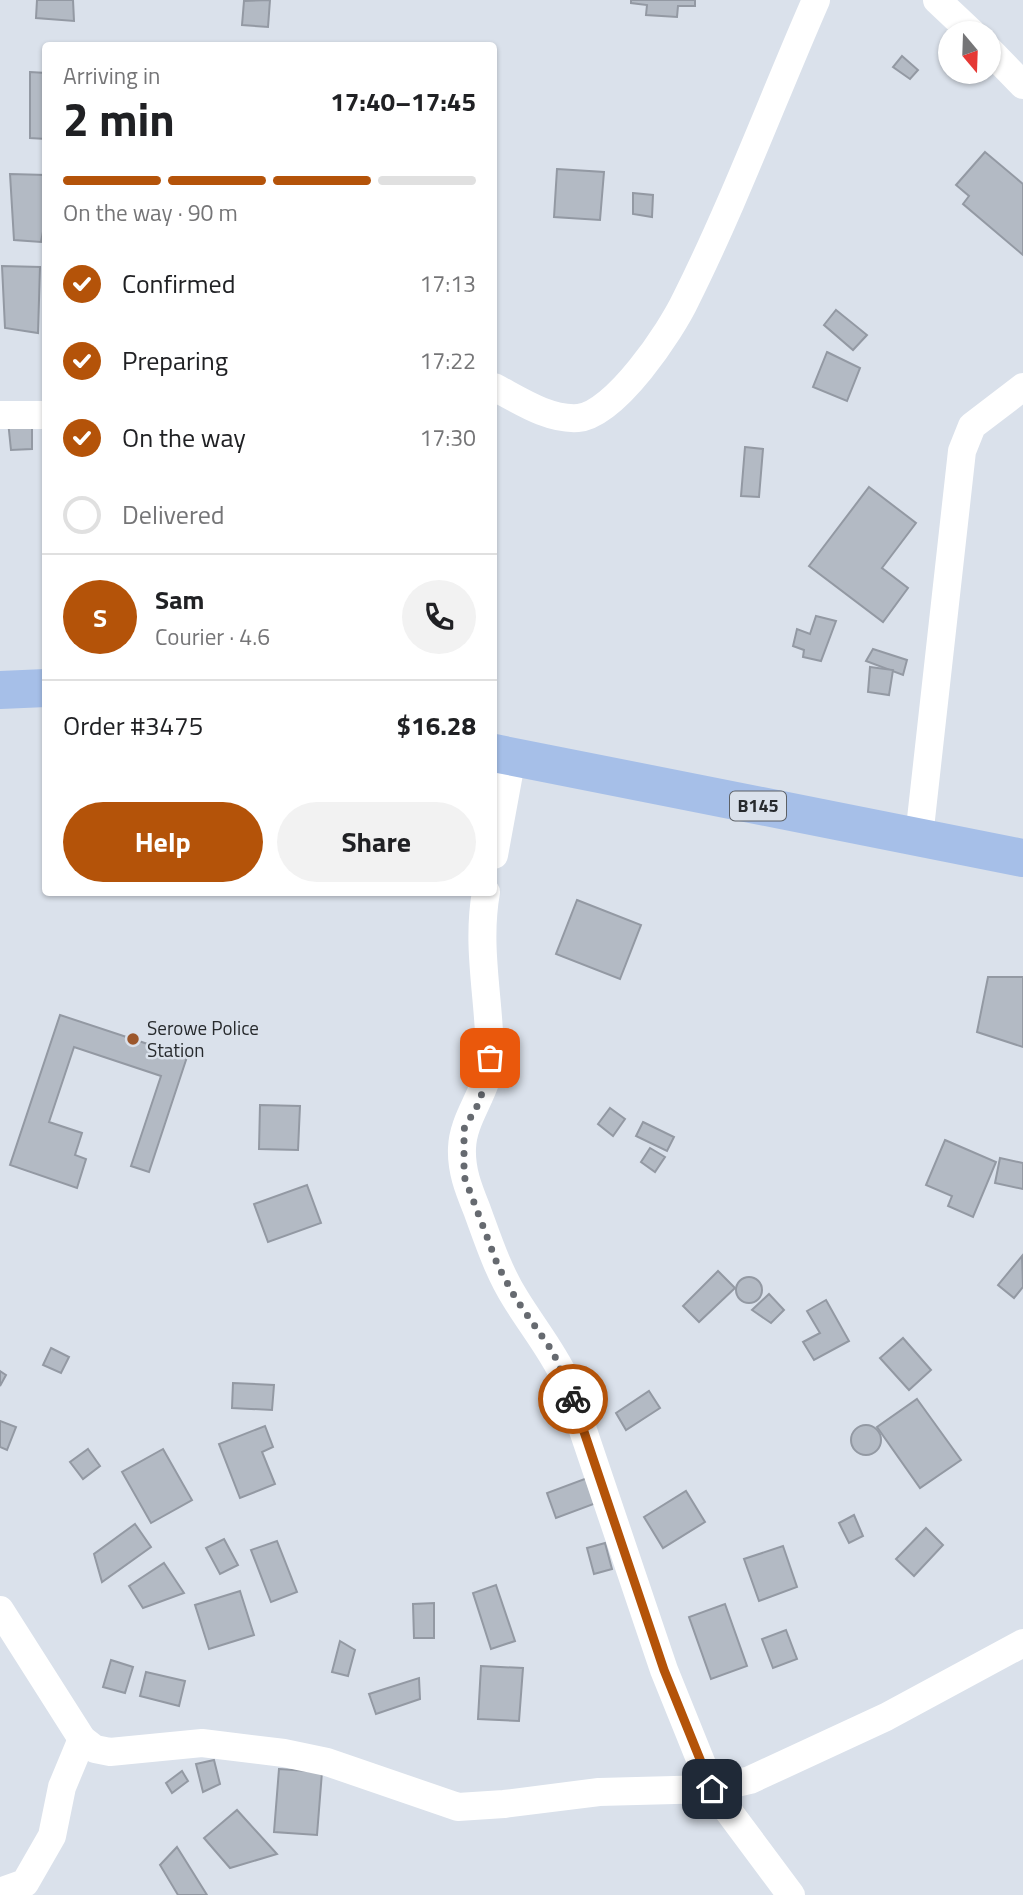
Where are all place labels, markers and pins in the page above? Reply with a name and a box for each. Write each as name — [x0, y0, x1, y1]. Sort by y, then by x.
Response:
place label: Serowe Police Station — [147, 1013, 259, 1064]
pin — [460, 1028, 520, 1088]
marker: Serowe Police Station — [125, 1031, 141, 1047]
pin — [682, 1759, 742, 1819]

